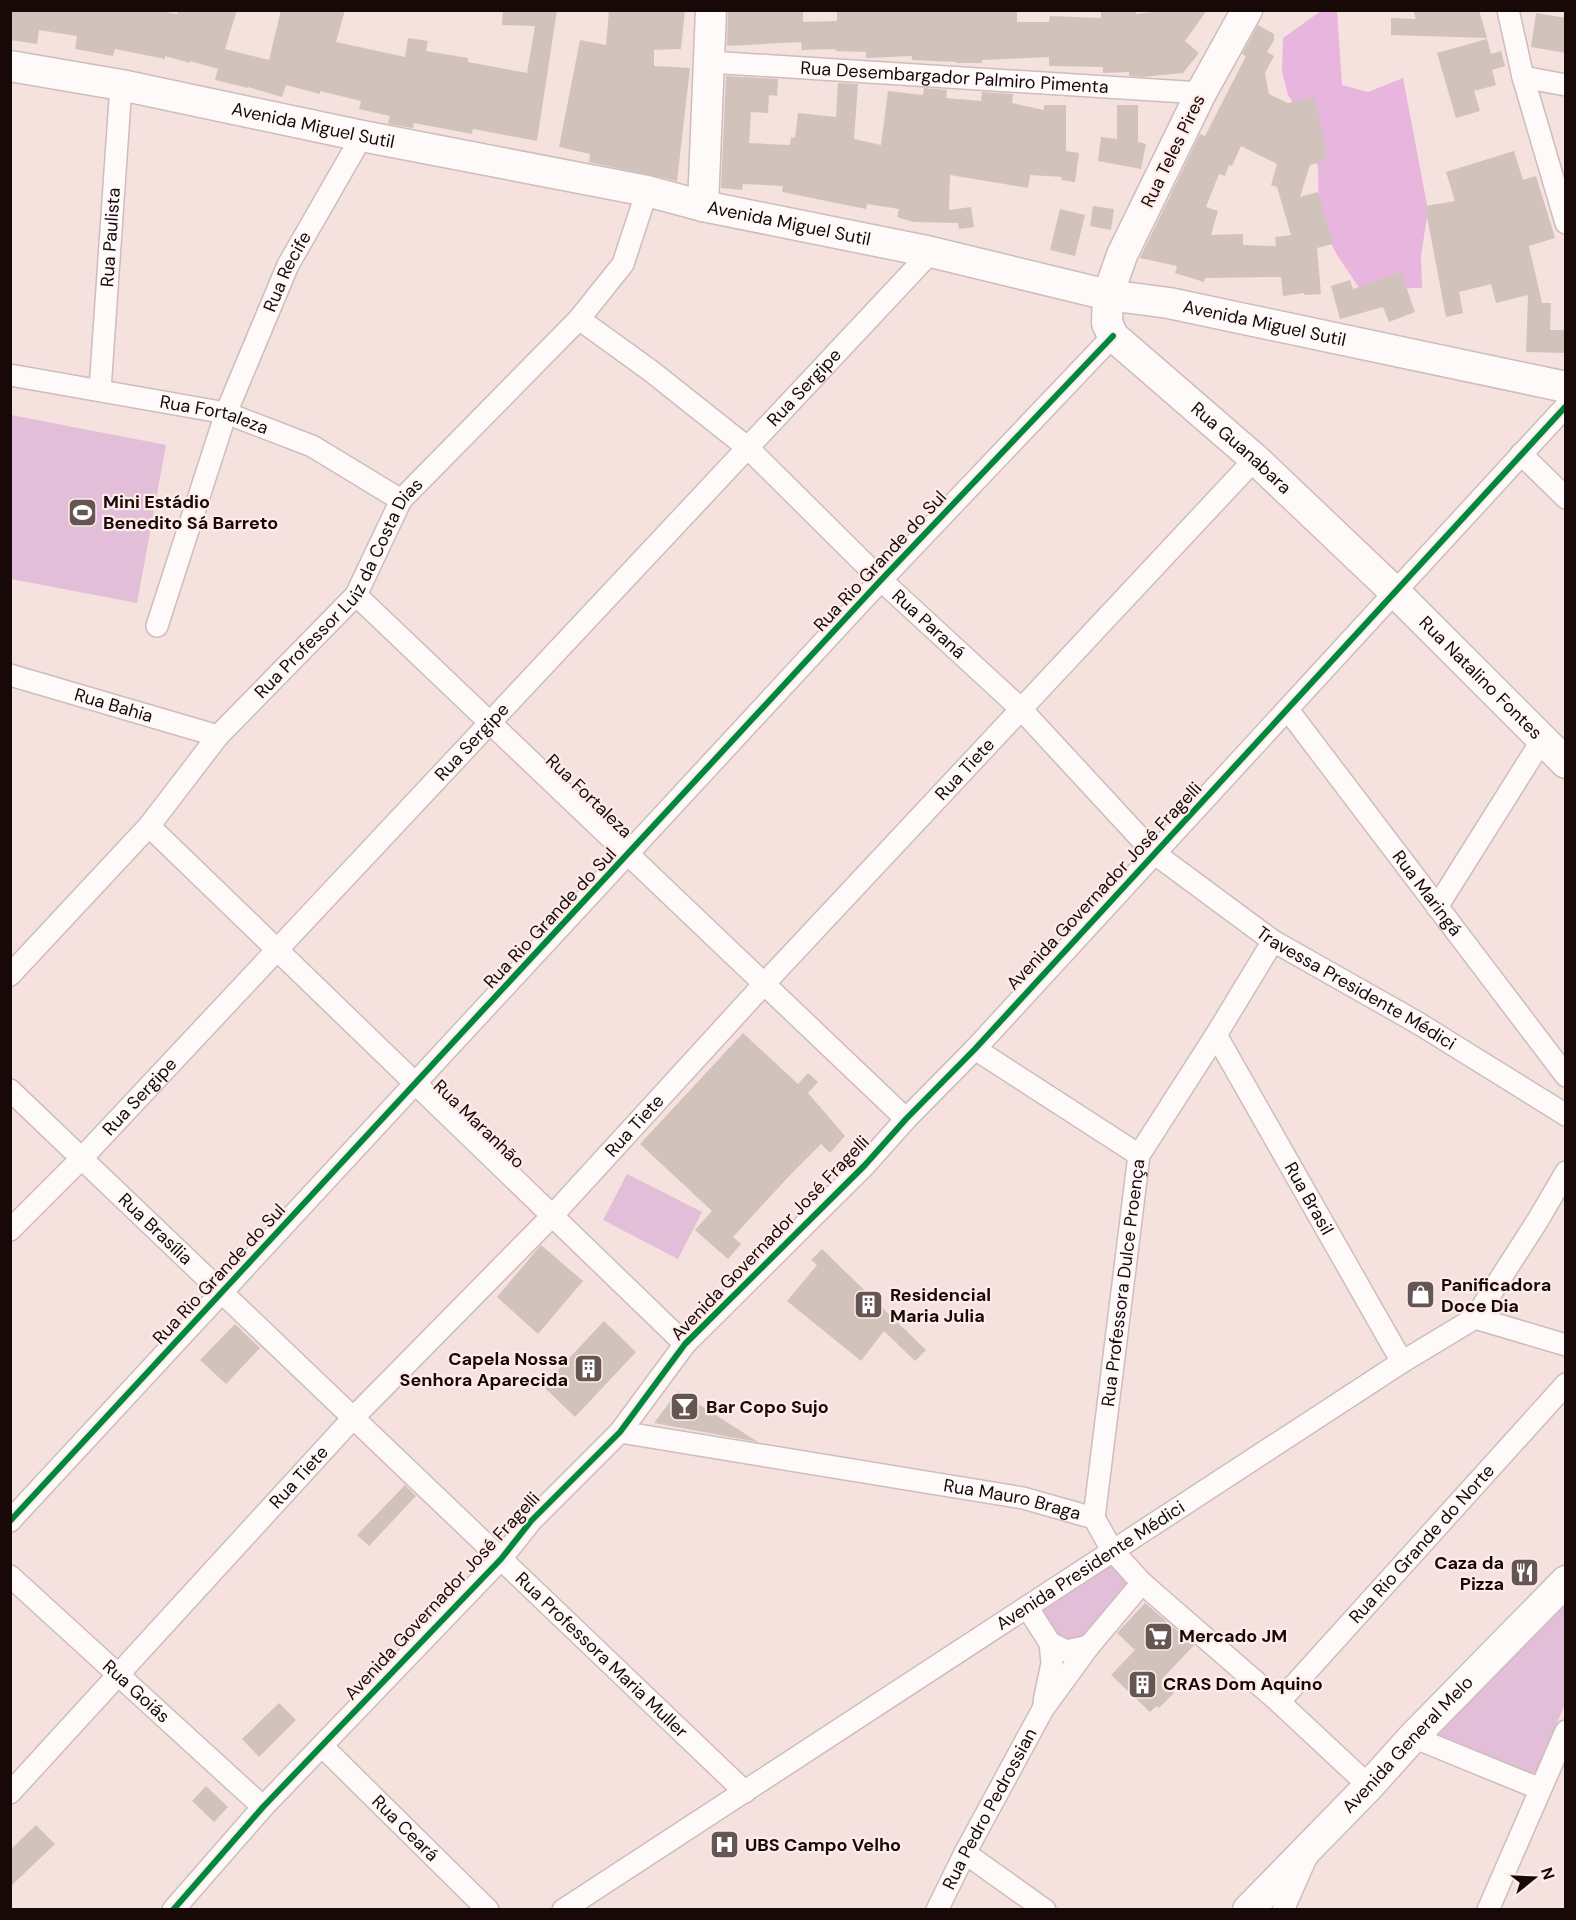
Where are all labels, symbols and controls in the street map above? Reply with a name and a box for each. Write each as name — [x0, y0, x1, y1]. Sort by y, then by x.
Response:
street label: Rua Desembargador Palmiro Pimenta — [800, 56, 1109, 99]
street label: Rua Teles Pires — [1135, 91, 1211, 211]
street label: Avenida Miguel Sutil — [229, 97, 397, 154]
street label: Rua Paulista — [95, 187, 126, 288]
street label: Avenida Miguel Sutil — [705, 195, 873, 252]
street label: Rua Recife — [258, 227, 317, 315]
street label: Avenida Miguel Sutil — [1181, 294, 1348, 352]
street label: Rua Sergipe — [762, 343, 847, 432]
street label: Rua Fortaleza — [158, 390, 272, 440]
street label: Rua Guanabara — [1186, 397, 1296, 499]
street label: Rua Professor Luiz da Costa Dias — [249, 473, 428, 704]
street label: Rua Rio Grande do Sul — [808, 485, 952, 637]
place label: Mini Estádio Benedito Sá Barreto — [103, 490, 278, 535]
sports icon: Mini Estádio Benedito Sá Barreto — [66, 496, 98, 528]
street label: Rua Paraná — [887, 584, 971, 664]
street label: Rua Natalino Fontes — [1414, 611, 1548, 745]
street label: Rua Bahia — [72, 683, 156, 728]
street label: Rua Sergipe — [429, 698, 514, 786]
street label: Rua Tiete — [930, 733, 1000, 806]
street label: Rua Fortaleza — [541, 749, 637, 843]
street label: Avenida Governador José Fragelli — [1001, 777, 1207, 995]
street label: Rua Rio Grande do Sul — [478, 842, 622, 994]
street label: Rua Maringá — [1387, 845, 1467, 941]
street label: Travessa Presidente Médici — [1251, 921, 1460, 1056]
street label: Rua Sergipe — [97, 1052, 182, 1141]
street label: Rua Maranhão — [428, 1074, 530, 1174]
street label: Rua Tiete — [600, 1089, 669, 1162]
street label: Avenida Governador José Fragelli — [665, 1130, 875, 1346]
street label: Rua Professora Dulce Proença — [1096, 1158, 1150, 1408]
street label: Rua Brasil — [1279, 1158, 1339, 1239]
street label: Rua Brasília — [113, 1188, 198, 1270]
street label: Rua Rio Grande do Sul — [147, 1198, 291, 1350]
place label: Panificadora Doce Dia — [1441, 1273, 1551, 1318]
shop icon: Panificadora Doce Dia — [1404, 1279, 1436, 1311]
place label: Residencial Maria Julia — [890, 1283, 991, 1328]
building icon: Residencial Maria Julia — [853, 1289, 885, 1321]
place label: Capela Nossa Senhora Aparecida — [400, 1347, 568, 1392]
building icon: Capela Nossa Senhora Aparecida — [573, 1353, 605, 1385]
bar icon: Bar Copo Sujo — [669, 1391, 701, 1423]
place label: Bar Copo Sujo — [706, 1395, 829, 1419]
street label: Rua Tiete — [264, 1441, 334, 1514]
street label: Rua Rio Grande do Norte — [1344, 1459, 1500, 1629]
street label: Rua Mauro Braga — [942, 1473, 1084, 1526]
street label: Avenida Governador José Fragelli — [339, 1487, 545, 1705]
street label: Avenida Presidente Médici — [992, 1495, 1189, 1636]
place label: Caza da Pizza — [1434, 1551, 1504, 1596]
restaurant icon: Caza da Pizza — [1509, 1557, 1541, 1589]
street label: Rua Professora Maria Muller — [510, 1567, 693, 1743]
supermarket icon: Mercado JM — [1142, 1620, 1174, 1652]
place label: Mercado JM — [1179, 1624, 1287, 1648]
street label: Rua Goiás — [97, 1654, 175, 1728]
building icon: CRAS Dom Aquino — [1126, 1668, 1158, 1700]
street label: Avenida General Melo — [1337, 1671, 1478, 1818]
place label: CRAS Dom Aquino — [1163, 1672, 1323, 1696]
street label: Rua Pedro Pedrossian — [937, 1724, 1042, 1894]
street label: Rua Ceará — [367, 1790, 444, 1867]
hospital icon: UBS Campo Velho — [708, 1829, 740, 1861]
place label: UBS Campo Velho — [745, 1833, 901, 1857]
north arrow — [1504, 1848, 1564, 1908]
text: N — [1536, 1865, 1560, 1882]

